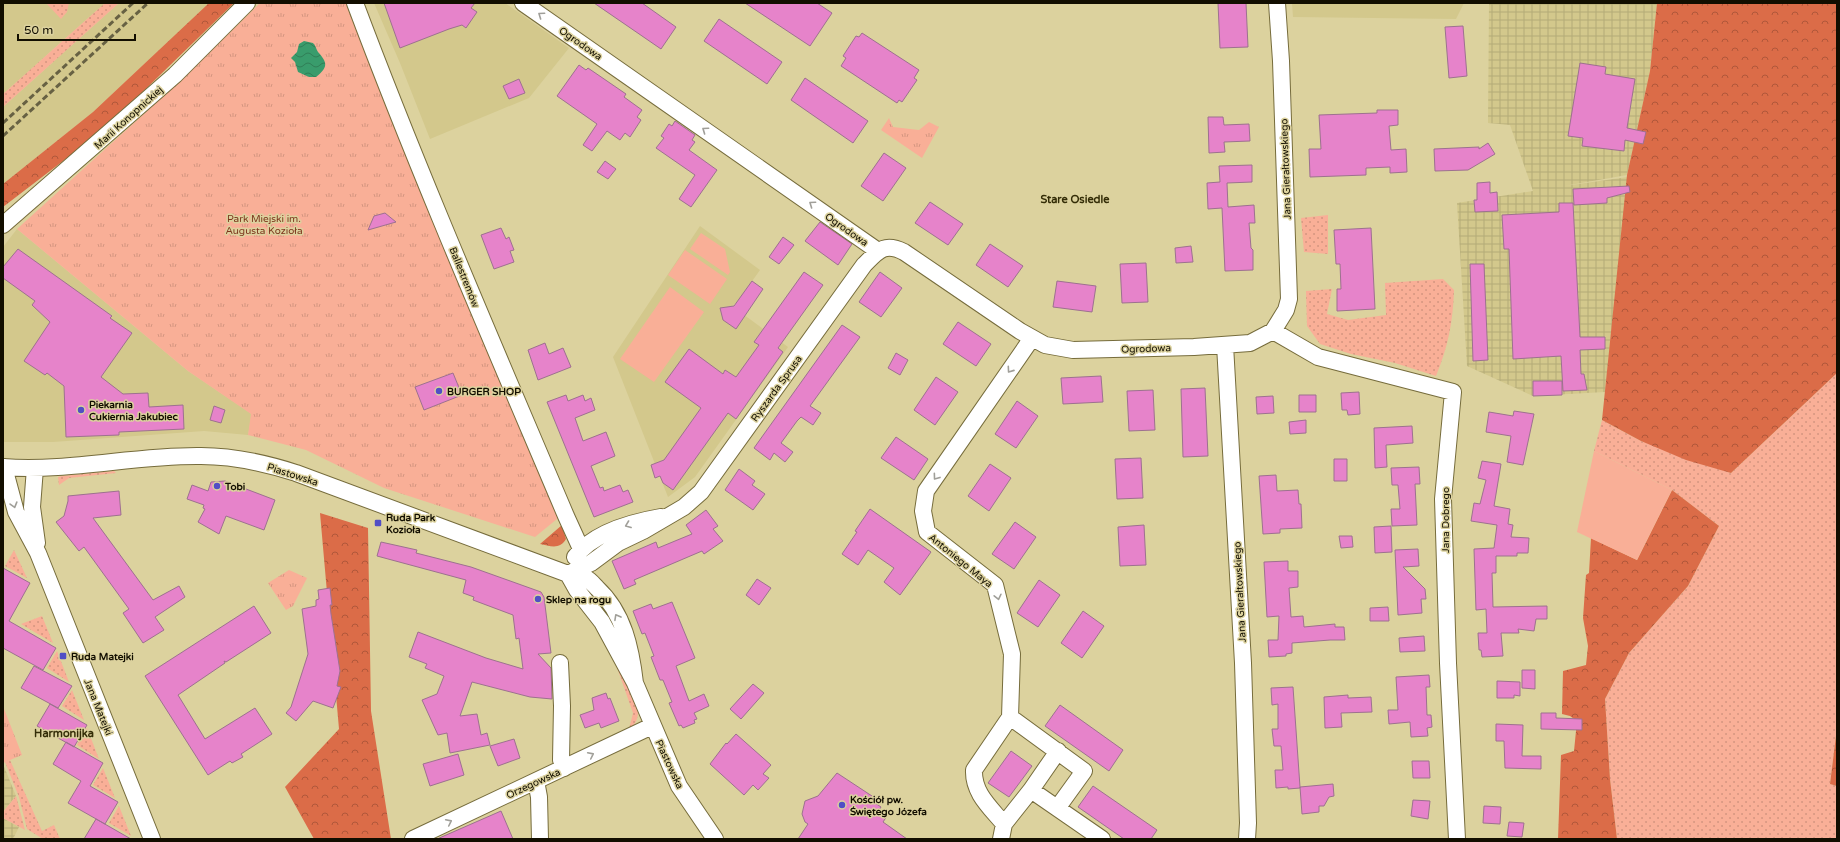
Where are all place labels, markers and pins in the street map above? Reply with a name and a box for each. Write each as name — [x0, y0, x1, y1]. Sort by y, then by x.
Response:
marker: BURGER SHOP — [434, 386, 444, 396]
place label: BURGER SHOP — [447, 386, 521, 398]
place label: Piekarnia Cukiernia Jakubiec — [89, 399, 178, 423]
marker: Piekarnia Cukiernia Jakubiec — [76, 405, 86, 415]
marker: Tobi — [212, 481, 222, 491]
place label: Tobi — [224, 481, 246, 493]
place label: Ruda Park Kozioła — [386, 512, 436, 536]
marker: Ruda Park Kozioła — [373, 518, 383, 528]
marker: Sklep na rogu — [533, 594, 543, 604]
place label: Sklep na rogu — [546, 594, 611, 606]
marker: Ruda Matejki — [58, 651, 68, 661]
place label: Ruda Matejki — [71, 651, 134, 663]
place label: Kościół pw. Świętego Józefa — [850, 794, 927, 818]
marker: Kościół pw. Świętego Józefa — [837, 800, 847, 810]

